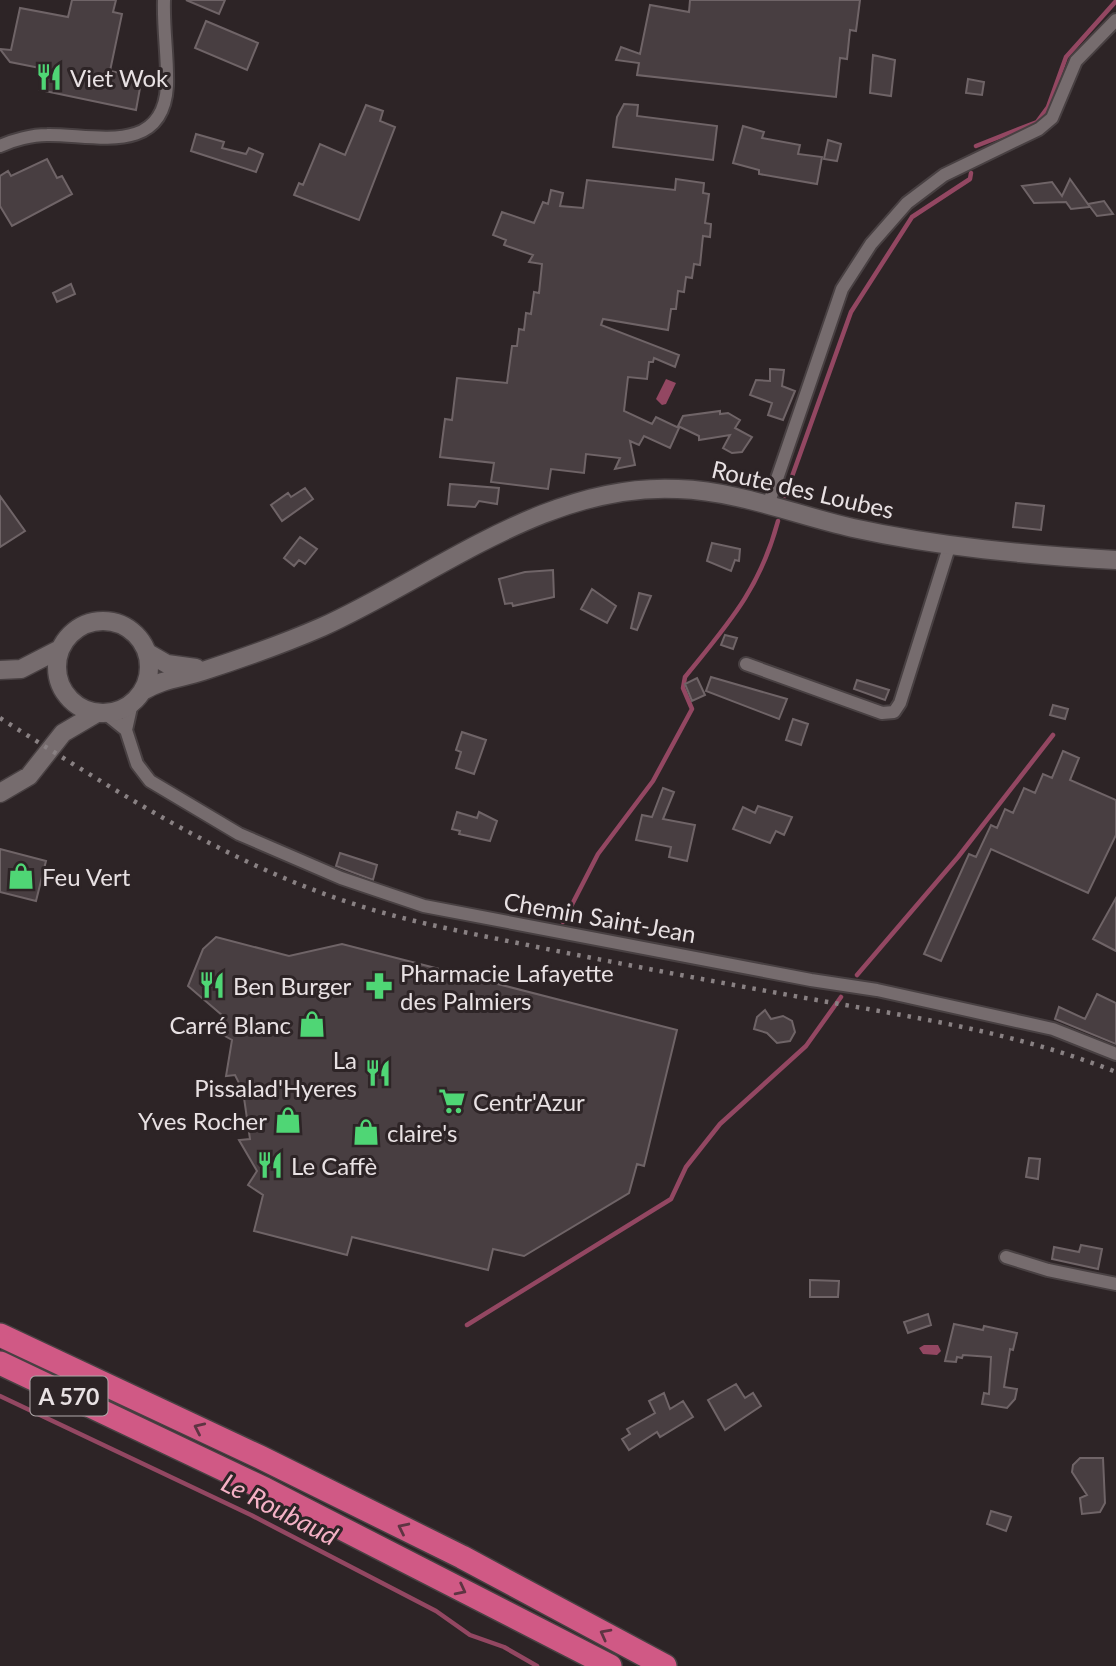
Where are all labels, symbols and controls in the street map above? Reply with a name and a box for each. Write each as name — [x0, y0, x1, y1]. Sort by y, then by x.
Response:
restaurant icon: Viet Wok — [34, 62, 64, 92]
place label: Viet Wok — [70, 63, 169, 92]
street label: Route des Loubes — [709, 454, 897, 524]
shop icon: Feu Vert — [6, 861, 36, 891]
place label: Feu Vert — [42, 862, 131, 891]
street label: Chemin Saint-Jean — [502, 886, 698, 948]
place label: Pharmacie Lafayette des Palmiers — [400, 958, 614, 1015]
restaurant icon: Ben Burger — [197, 970, 227, 1000]
place label: Ben Burger — [233, 971, 352, 1000]
pharmacy icon: Pharmacie Lafayette des Palmiers — [364, 971, 394, 1001]
shop icon: Carré Blanc — [297, 1009, 327, 1039]
place label: Carré Blanc — [170, 1010, 291, 1039]
place label: La Pissalad'Hyeres — [194, 1045, 357, 1102]
restaurant icon: La Pissalad'Hyeres — [363, 1058, 393, 1088]
supermarket icon: Centr'Azur — [437, 1086, 467, 1116]
place label: Centr'Azur — [473, 1087, 585, 1116]
shop icon: Yves Rocher — [273, 1105, 303, 1135]
place label: Yves Rocher — [138, 1106, 267, 1135]
shop icon: claire's — [351, 1117, 381, 1147]
place label: claire's — [387, 1118, 457, 1147]
restaurant icon: Le Caffè — [255, 1150, 285, 1180]
place label: Le Caffè — [291, 1151, 377, 1180]
road number: A 570 — [31, 1376, 108, 1415]
one-way arrow — [194, 1423, 206, 1437]
water label: Le Roubaud — [217, 1466, 344, 1552]
one-way arrow — [398, 1523, 410, 1537]
one-way arrow — [454, 1581, 466, 1595]
one-way arrow — [600, 1628, 612, 1642]

